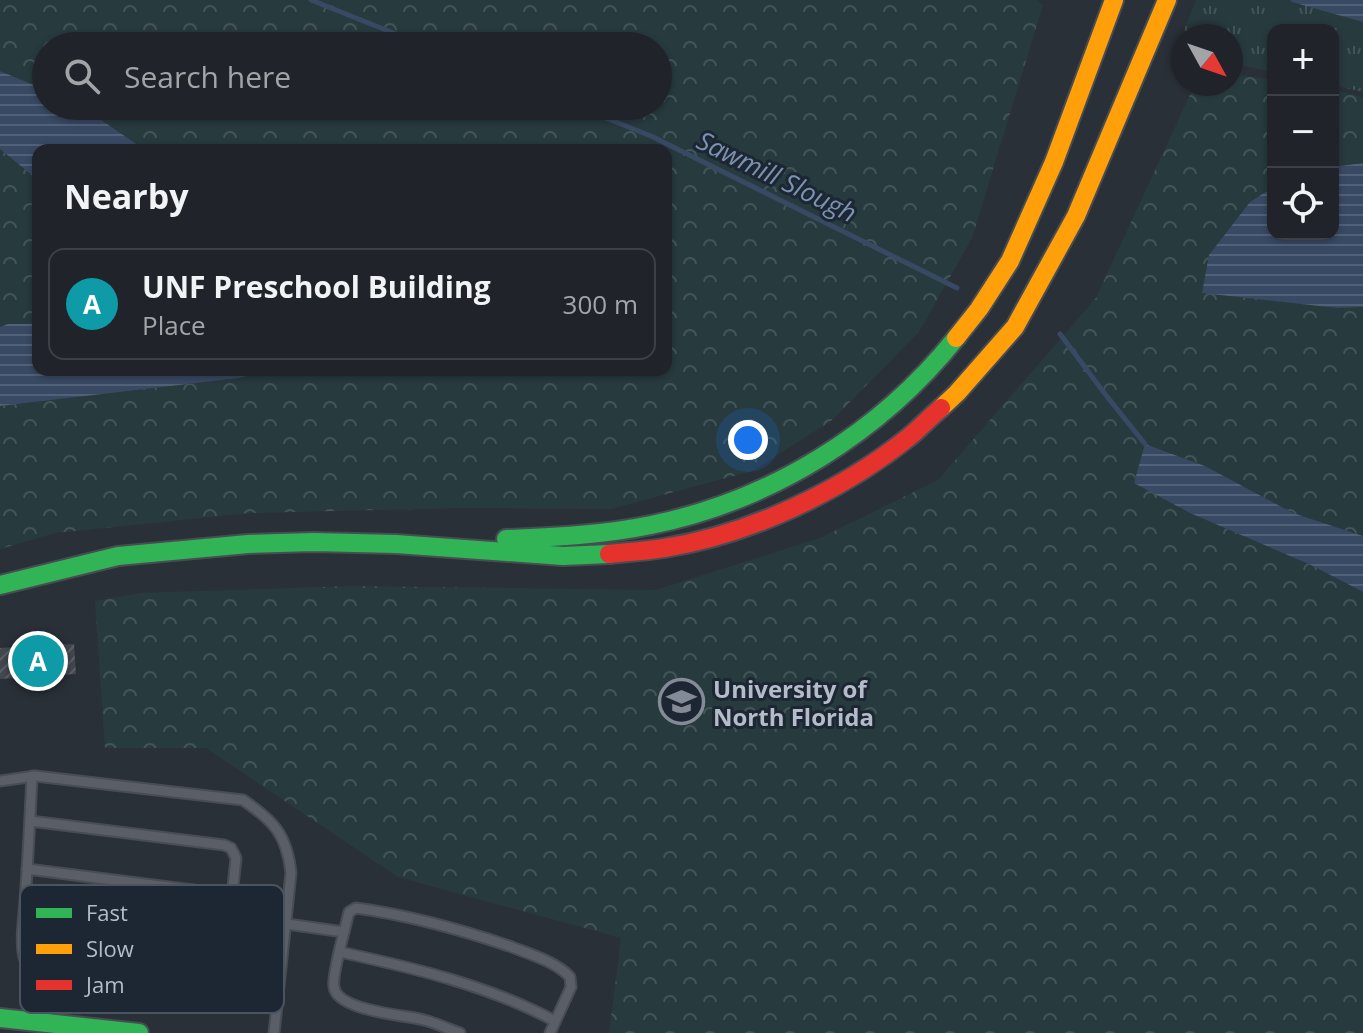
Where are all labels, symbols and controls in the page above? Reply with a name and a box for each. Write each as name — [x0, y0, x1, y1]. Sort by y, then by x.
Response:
north arrow — [1171, 24, 1243, 96]
map controls — [1267, 24, 1339, 240]
button: + — [1267, 24, 1339, 96]
search box — [32, 32, 672, 120]
icon: search — [60, 54, 104, 98]
text: Search here — [124, 56, 291, 97]
button: − — [1267, 96, 1339, 168]
water label: Sawmill Slough — [691, 122, 863, 230]
button: locate — [1267, 168, 1339, 240]
text: Nearby — [64, 173, 189, 219]
text: UNF Preschool Building — [142, 266, 491, 307]
text: A — [83, 286, 101, 322]
text: 300 m — [563, 286, 638, 322]
text: Place — [142, 307, 206, 343]
your location — [728, 420, 768, 460]
pin: A — [12, 631, 64, 691]
place label: University of North Florida — [713, 672, 874, 733]
school or university icon: University of North Florida — [658, 678, 706, 726]
legend — [20, 885, 284, 1013]
text: Fast — [86, 897, 128, 927]
text: Slow — [86, 933, 134, 963]
text: Jam — [84, 969, 125, 999]

